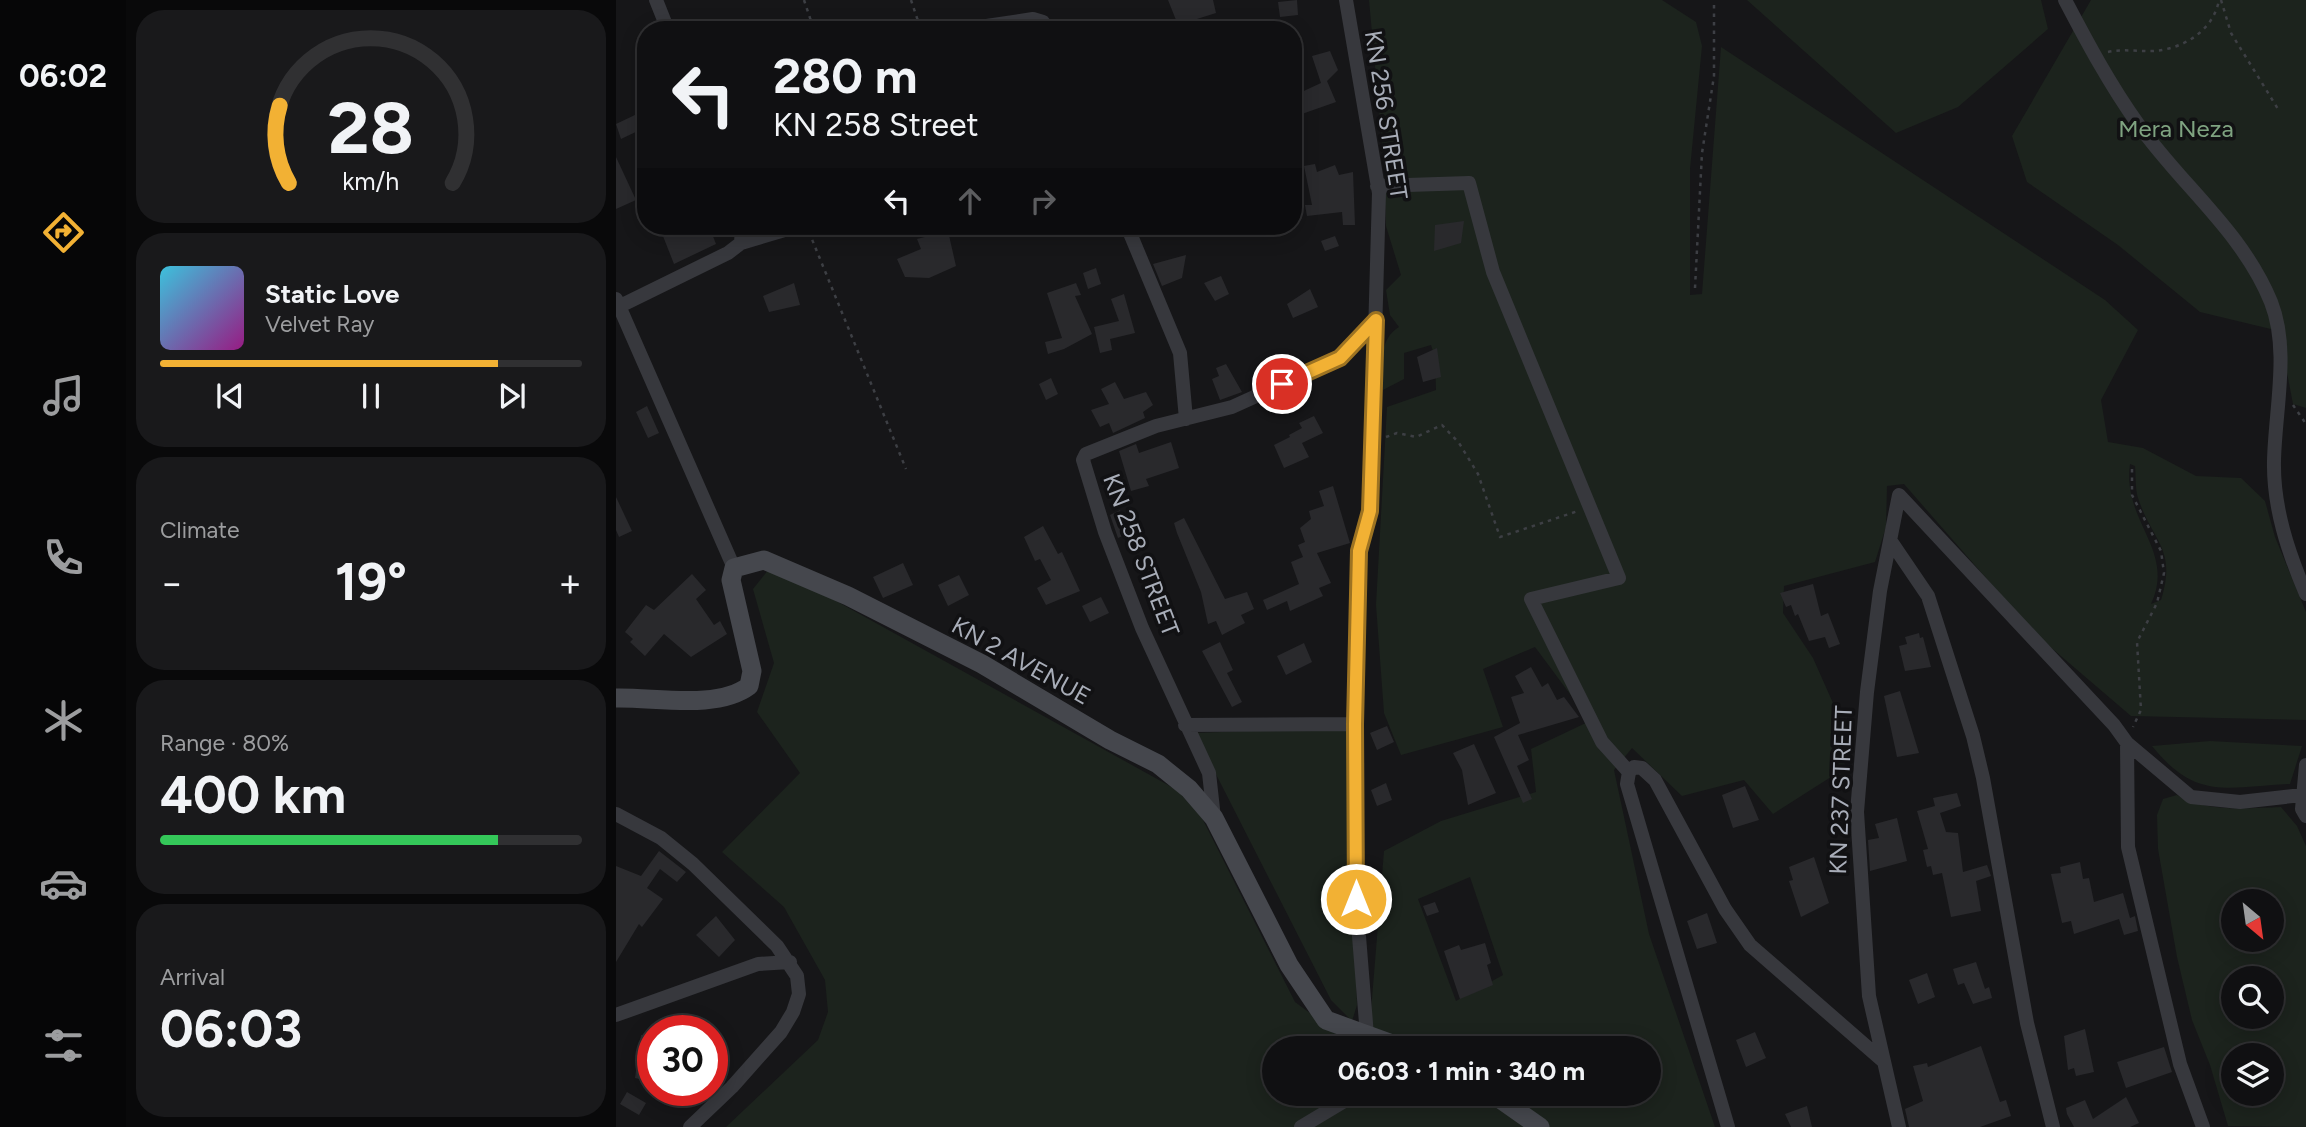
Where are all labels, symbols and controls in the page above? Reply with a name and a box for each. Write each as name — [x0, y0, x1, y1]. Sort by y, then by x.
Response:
street label: KN 256 STREET — [1359, 28, 1414, 201]
text: 280 m — [773, 46, 918, 105]
icon: left — [658, 49, 749, 140]
text: 06:02 — [19, 57, 107, 95]
text: 28 — [328, 84, 414, 171]
text: KN 258 Street — [773, 106, 979, 144]
park label: Mera Neza — [2118, 114, 2234, 143]
text: km/h — [342, 166, 400, 196]
icon: left — [878, 182, 916, 220]
icon: ahead — [951, 182, 989, 220]
icon: right — [1024, 182, 1062, 220]
icon: directions — [39, 208, 88, 257]
text: Static Love — [265, 278, 399, 310]
text: Velvet Ray — [265, 310, 374, 338]
pin — [1252, 354, 1312, 414]
icon: arrive — [1263, 365, 1301, 403]
icon: music — [39, 371, 88, 420]
icon: previous — [211, 377, 249, 415]
icon: pause — [352, 377, 390, 415]
icon: next — [493, 377, 531, 415]
street label: KN 258 STREET — [1097, 469, 1186, 640]
text: Climate — [160, 516, 239, 544]
icon: phone — [39, 533, 88, 582]
text: 19° — [335, 551, 407, 613]
text: − — [160, 560, 184, 606]
text: + — [558, 560, 582, 606]
street label: KN 2 AVENUE — [947, 610, 1096, 711]
icon: climate — [39, 696, 88, 745]
street label: KN 237 STREET — [1823, 705, 1858, 875]
text: Range · 80% — [160, 729, 289, 757]
text: 400 km — [160, 764, 346, 826]
icon: car — [39, 859, 88, 908]
position arrow — [1319, 862, 1393, 936]
north arrow — [2221, 889, 2284, 952]
map controls — [2221, 889, 2284, 1106]
text: Arrival — [160, 963, 225, 991]
button: search — [2221, 966, 2284, 1029]
text: 06:03 — [160, 998, 302, 1060]
speed limit sign: 30 — [637, 1015, 728, 1106]
icon: filters — [39, 1021, 88, 1070]
button: layers — [2221, 1043, 2284, 1106]
text: 06:03 · 1 min · 340 m — [1338, 1055, 1585, 1087]

